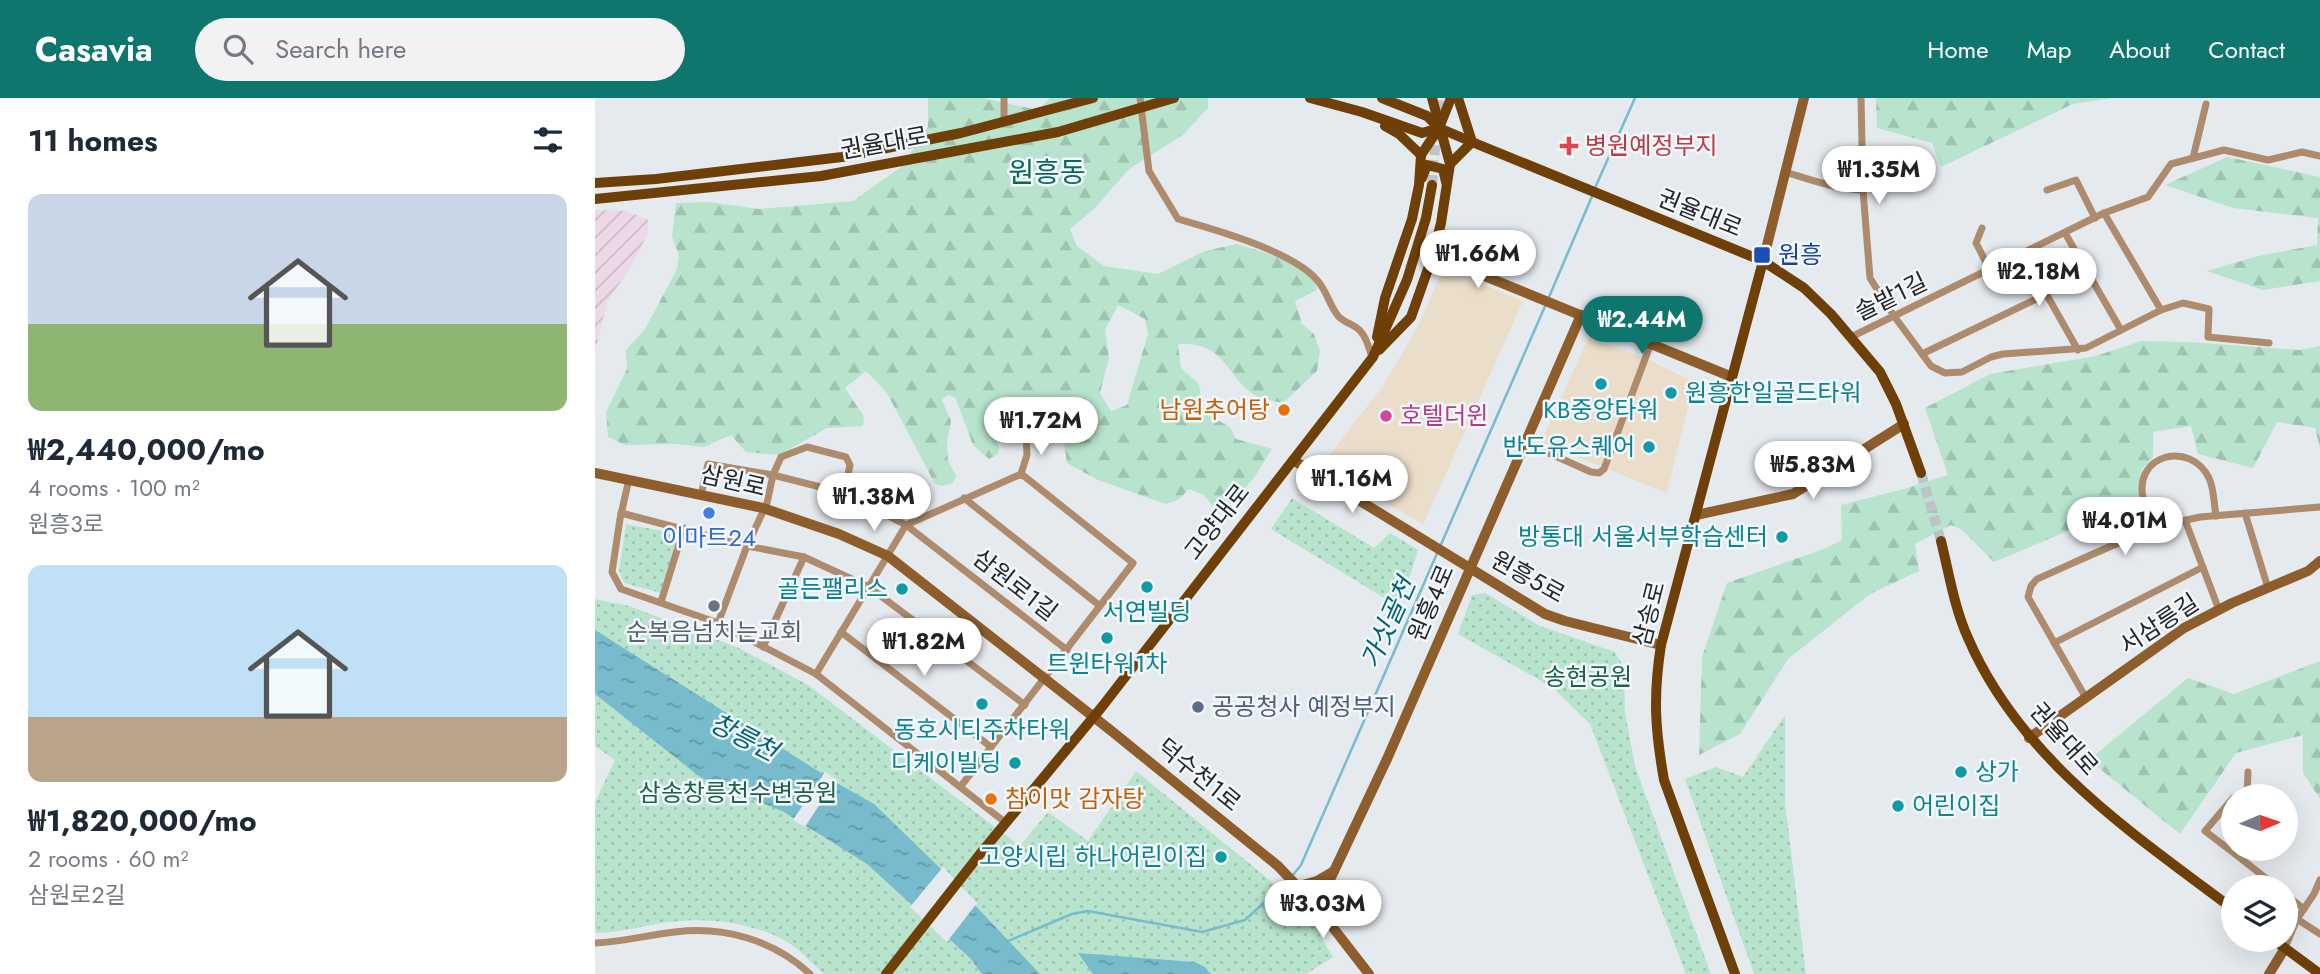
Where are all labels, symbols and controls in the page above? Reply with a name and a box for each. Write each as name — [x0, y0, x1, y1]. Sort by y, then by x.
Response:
search box — [195, 18, 685, 81]
text: Casavia — [35, 26, 153, 73]
icon: search — [219, 30, 257, 68]
text: Search here — [275, 30, 406, 68]
text: Home — [1927, 32, 1989, 67]
text: Map — [2027, 32, 2071, 67]
text: About — [2109, 32, 2170, 67]
text: Contact — [2208, 32, 2285, 67]
street label: 권율대로 — [837, 118, 930, 167]
text: 11 homes — [28, 119, 158, 162]
icon: filters — [529, 121, 567, 159]
place label: 병원예정부지 — [1585, 128, 1717, 163]
marker: 병원예정부지 — [1559, 136, 1579, 156]
pin: ₩1.35M — [1822, 146, 1936, 206]
district label: 원흥동 — [1008, 152, 1086, 193]
text: ₩1.35M — [1838, 152, 1920, 186]
street label: 권율대로 — [1653, 180, 1748, 245]
pin: ₩1.66M — [1421, 230, 1535, 290]
text: ₩1.66M — [1436, 236, 1520, 270]
place label: 원흥 — [1778, 237, 1822, 272]
icon: home — [235, 240, 361, 366]
marker: 원흥 — [1752, 245, 1772, 265]
pin: ₩2.18M — [1982, 248, 2096, 308]
text: ₩2.18M — [1998, 254, 2080, 288]
street label: 솔밭1길 — [1848, 264, 1933, 329]
pin: ₩2.44M — [1585, 296, 1699, 356]
text: ₩2.44M — [1598, 302, 1686, 336]
place label: 원흥한일골드타워 — [1685, 375, 1862, 410]
marker: KB중앙타워 — [1593, 376, 1609, 392]
marker: 원흥한일골드타워 — [1663, 385, 1679, 401]
place label: 남원추어탕 — [1160, 392, 1270, 427]
place label: KB중앙타워 — [1543, 392, 1659, 427]
pin: ₩1.72M — [984, 398, 1098, 457]
place label: 호텔더윈 — [1400, 398, 1488, 433]
marker: 남원추어탕 — [1276, 402, 1292, 418]
text: ₩1.72M — [1000, 403, 1082, 437]
marker: 호텔더윈 — [1378, 408, 1394, 424]
text: ₩2,440,000/mo — [28, 428, 265, 471]
place label: 반도유스퀘어 — [1503, 429, 1635, 464]
marker: 반도유스퀘어 — [1641, 439, 1657, 455]
pin: ₩5.83M — [1756, 442, 1870, 501]
text: ₩5.83M — [1770, 447, 1856, 481]
street label: 삼원로 — [697, 456, 769, 505]
pin: ₩1.16M — [1295, 456, 1409, 515]
text: ₩1.16M — [1312, 461, 1392, 495]
text: 4 rooms · 100 m² — [28, 471, 200, 505]
pin: ₩1.38M — [817, 474, 931, 533]
street label: 고양대로 — [1176, 476, 1258, 567]
text: ₩1.38M — [833, 479, 915, 513]
pin: ₩4.01M — [2068, 498, 2182, 557]
text: ₩4.01M — [2083, 503, 2167, 537]
marker: 이마트24 — [701, 505, 717, 521]
text: 원흥3로 — [28, 507, 104, 541]
place label: 방통대 서울서부학습센터 — [1518, 519, 1768, 554]
place label: 이마트24 — [662, 520, 756, 555]
marker: 방통대 서울서부학습센터 — [1774, 529, 1790, 545]
street label: 삼원로1길 — [965, 540, 1065, 629]
street label: 원흥5로 — [1485, 542, 1572, 611]
street label: 원흥4로 — [1399, 559, 1462, 647]
water label: 가싯골천 — [1351, 569, 1426, 674]
place label: 골든팰리스 — [778, 571, 888, 606]
street label: 삼송로 — [1624, 578, 1674, 650]
marker: 서연빌딩 — [1139, 579, 1155, 595]
marker: 골든팰리스 — [894, 581, 910, 597]
street label: 서삼릉길 — [2112, 585, 2205, 662]
place label: 서연빌딩 — [1103, 594, 1191, 629]
marker: 순복음넘치는교회 — [706, 598, 722, 614]
icon: home — [235, 611, 361, 737]
place label: 순복음넘치는교회 — [626, 614, 802, 649]
pin: ₩1.82M — [867, 618, 981, 678]
text: ₩1.82M — [883, 624, 965, 658]
marker: 트윈타워1차 — [1099, 630, 1115, 646]
place label: 트윈타워1차 — [1046, 646, 1168, 681]
park label: 송현공원 — [1544, 659, 1632, 694]
place label: 공공청사 예정부지 — [1212, 689, 1396, 724]
street label: 권율대로 — [2022, 694, 2107, 783]
marker: 동호시티주차타워 — [974, 696, 990, 712]
marker: 공공청사 예정부지 — [1190, 699, 1206, 715]
water label: 창릉천 — [703, 704, 787, 772]
place label: 동호시티주차타워 — [894, 712, 1070, 747]
street label: 덕수천1로 — [1150, 730, 1249, 819]
place label: 디케이빌딩 — [891, 745, 1001, 780]
place label: 상가 — [1975, 754, 2019, 789]
marker: 디케이빌딩 — [1007, 755, 1023, 771]
marker: 상가 — [1953, 764, 1969, 780]
park label: 삼송창릉천수변공원 — [639, 775, 837, 810]
place label: 참이맛 감자탕 — [1005, 781, 1145, 816]
north arrow — [2221, 784, 2298, 861]
map controls — [2221, 784, 2298, 952]
place label: 어린이집 — [1912, 788, 2000, 823]
marker: 참이맛 감자탕 — [983, 791, 999, 807]
marker: 어린이집 — [1890, 798, 1906, 814]
text: ₩1,820,000/mo — [28, 799, 257, 842]
place label: 고양시립 하나어린이집 — [979, 839, 1207, 874]
text: 2 rooms · 60 m² — [28, 842, 188, 876]
marker: 고양시립 하나어린이집 — [1213, 849, 1229, 865]
button: layers — [2221, 875, 2298, 952]
text: 삼원로2길 — [28, 878, 126, 912]
pin: ₩3.03M — [1266, 880, 1380, 940]
text: ₩3.03M — [1281, 886, 1365, 920]

